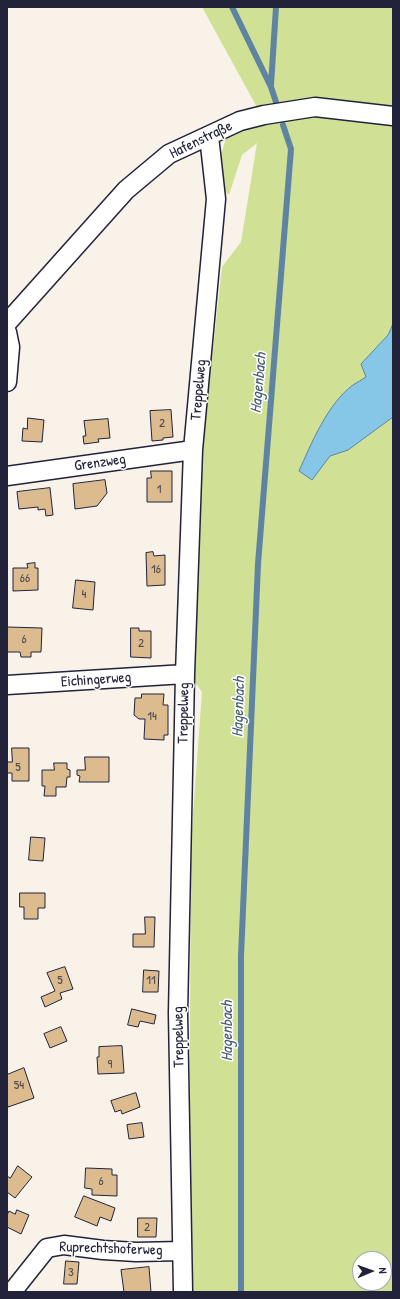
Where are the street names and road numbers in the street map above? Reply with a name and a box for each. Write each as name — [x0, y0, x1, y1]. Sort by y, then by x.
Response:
street label: Hafenstraße — [167, 117, 235, 163]
street label: Treppelweg — [187, 359, 211, 421]
street label: Grenzweg — [73, 450, 127, 476]
street label: Eichingerweg — [60, 669, 132, 691]
street label: Treppelweg — [174, 682, 194, 744]
street label: Treppelweg — [169, 1006, 189, 1068]
street label: Ruprechtshoferweg — [59, 1238, 163, 1260]

